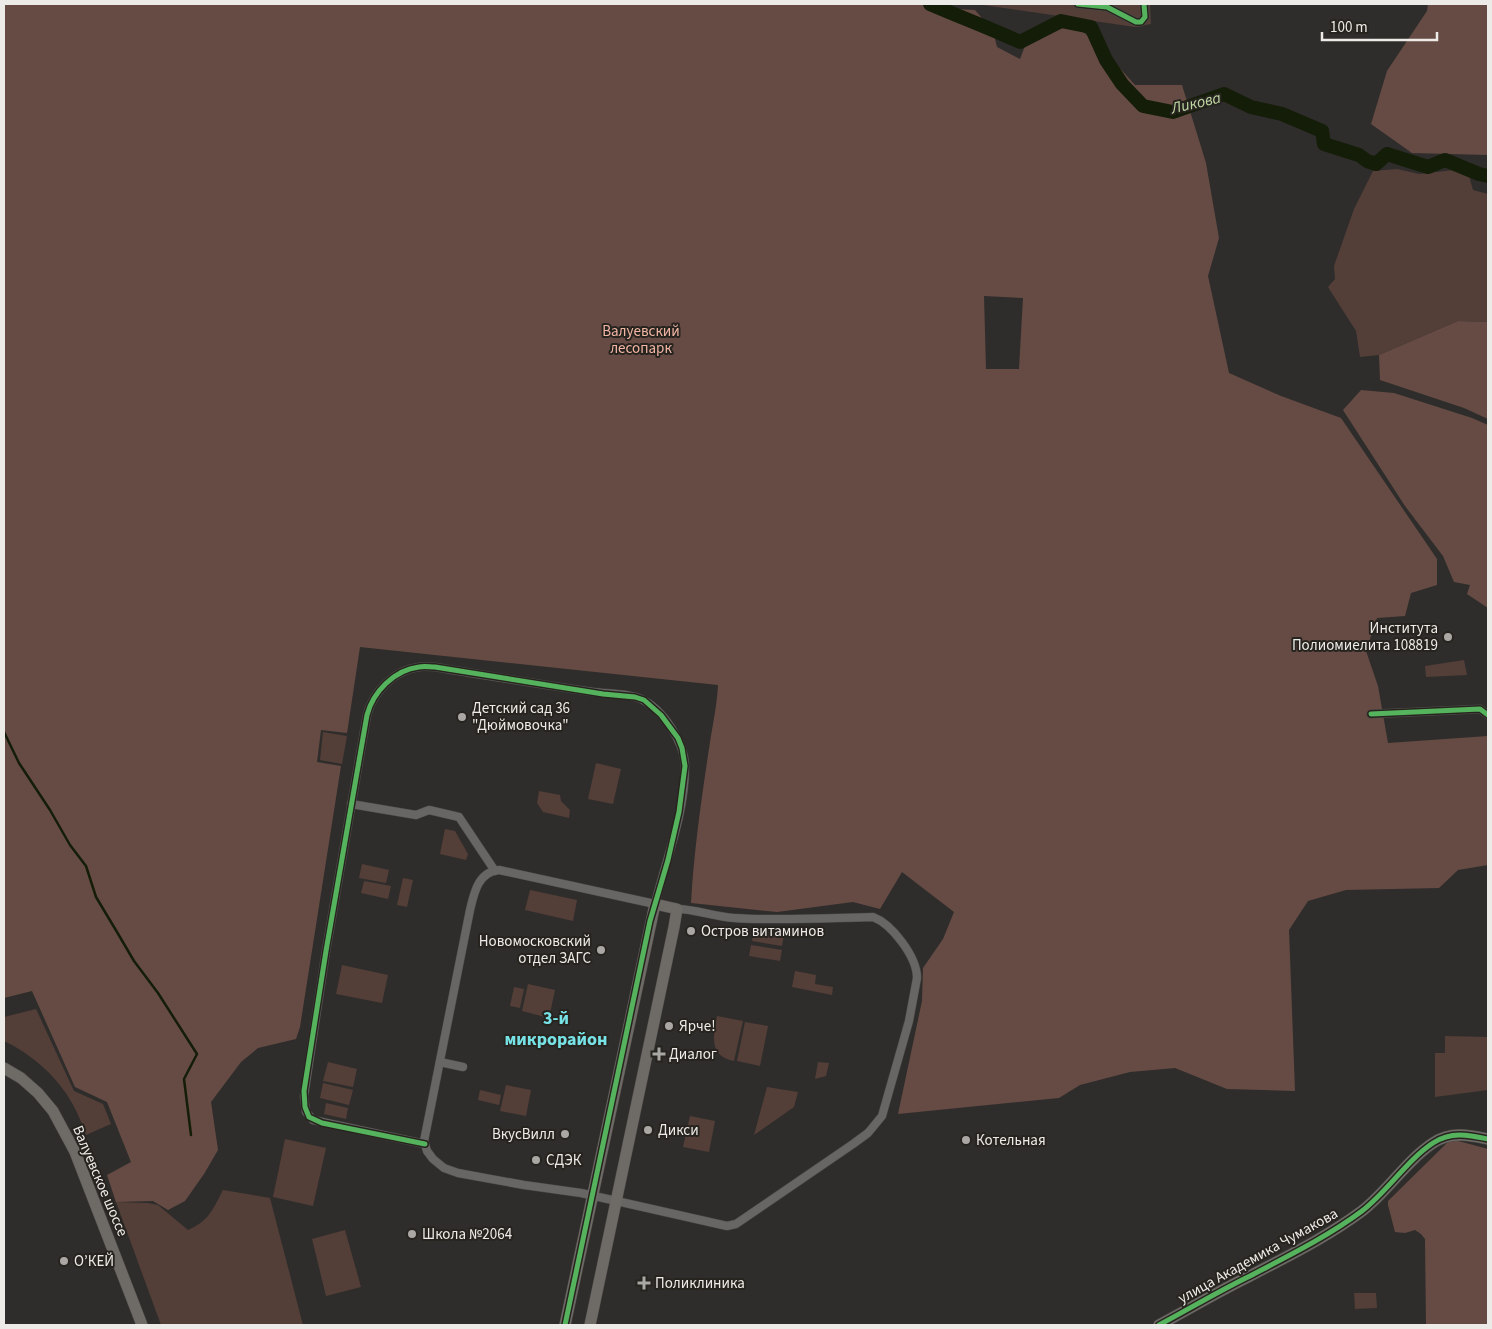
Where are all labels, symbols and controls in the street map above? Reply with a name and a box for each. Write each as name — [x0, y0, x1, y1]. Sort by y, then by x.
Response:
scale bar — [1322, 10, 1437, 42]
text: 100 m — [1330, 17, 1368, 38]
water label: Ликова — [1168, 87, 1223, 120]
park label: Валуевский лесопарк — [602, 321, 680, 359]
place label: Института Полиомиелита 108819 — [1292, 618, 1438, 656]
marker: Института Полиомиелита 108819 — [1442, 631, 1454, 643]
place label: Детский сад 36 "Дюймовочка" — [472, 698, 570, 736]
marker: Детский сад 36 "Дюймовочка" — [456, 711, 468, 723]
place label: Остров витаминов — [701, 921, 824, 942]
marker: Остров витаминов — [685, 925, 697, 937]
place label: Новомосковский отдел ЗАГС — [479, 931, 591, 969]
marker: Новомосковский отдел ЗАГС — [595, 944, 607, 956]
district label: 3-й микрорайон — [504, 1006, 608, 1052]
place label: Ярче! — [679, 1016, 716, 1037]
marker: Ярче! — [663, 1020, 675, 1032]
place label: Диалог — [669, 1044, 717, 1065]
marker: Диалог — [653, 1048, 665, 1060]
place label: Дикси — [658, 1120, 699, 1141]
street label: Валуевское шоссе — [67, 1122, 133, 1240]
place label: ВкусВилл — [492, 1124, 555, 1145]
marker: Дикси — [642, 1124, 654, 1136]
marker: ВкусВилл — [559, 1128, 571, 1140]
place label: Котельная — [976, 1130, 1046, 1151]
marker: Котельная — [960, 1134, 972, 1146]
place label: СДЭК — [546, 1150, 582, 1171]
marker: СДЭК — [530, 1154, 542, 1166]
street label: улица Академика Чумакова — [1174, 1203, 1342, 1309]
place label: Школа №2064 — [422, 1224, 513, 1245]
marker: Школа №2064 — [406, 1228, 418, 1240]
place label: О’КЕЙ — [74, 1251, 114, 1272]
marker: О’КЕЙ — [58, 1255, 70, 1267]
place label: Поликлиника — [655, 1273, 745, 1294]
marker: Поликлиника — [637, 1276, 651, 1290]

